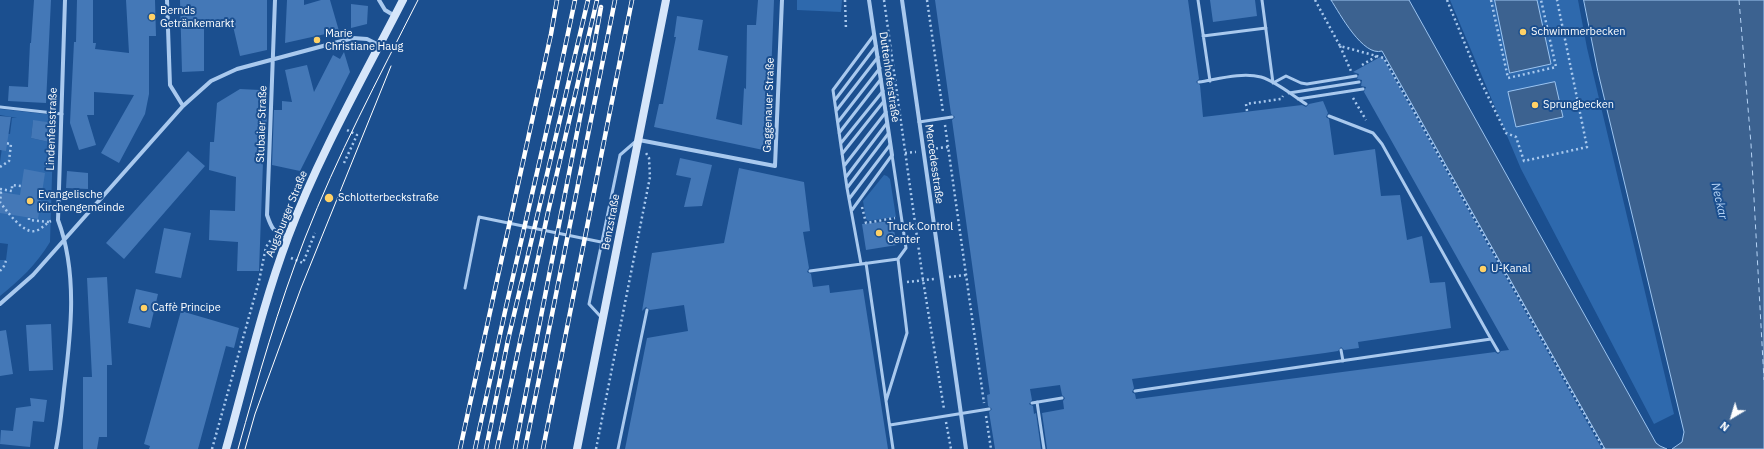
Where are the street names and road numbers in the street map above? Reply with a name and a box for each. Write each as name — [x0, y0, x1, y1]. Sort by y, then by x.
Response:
street label: Duttenhoferstraße — [876, 31, 902, 123]
street label: Gaggenauer Straße — [761, 57, 777, 153]
street label: Stubaier Straße — [254, 85, 270, 163]
street label: Lindenfelsstraße — [44, 87, 60, 171]
street label: Mercedesstraße — [922, 123, 946, 205]
street label: Augsburger Straße — [264, 169, 310, 259]
street label: Benzstraße — [599, 193, 623, 251]

